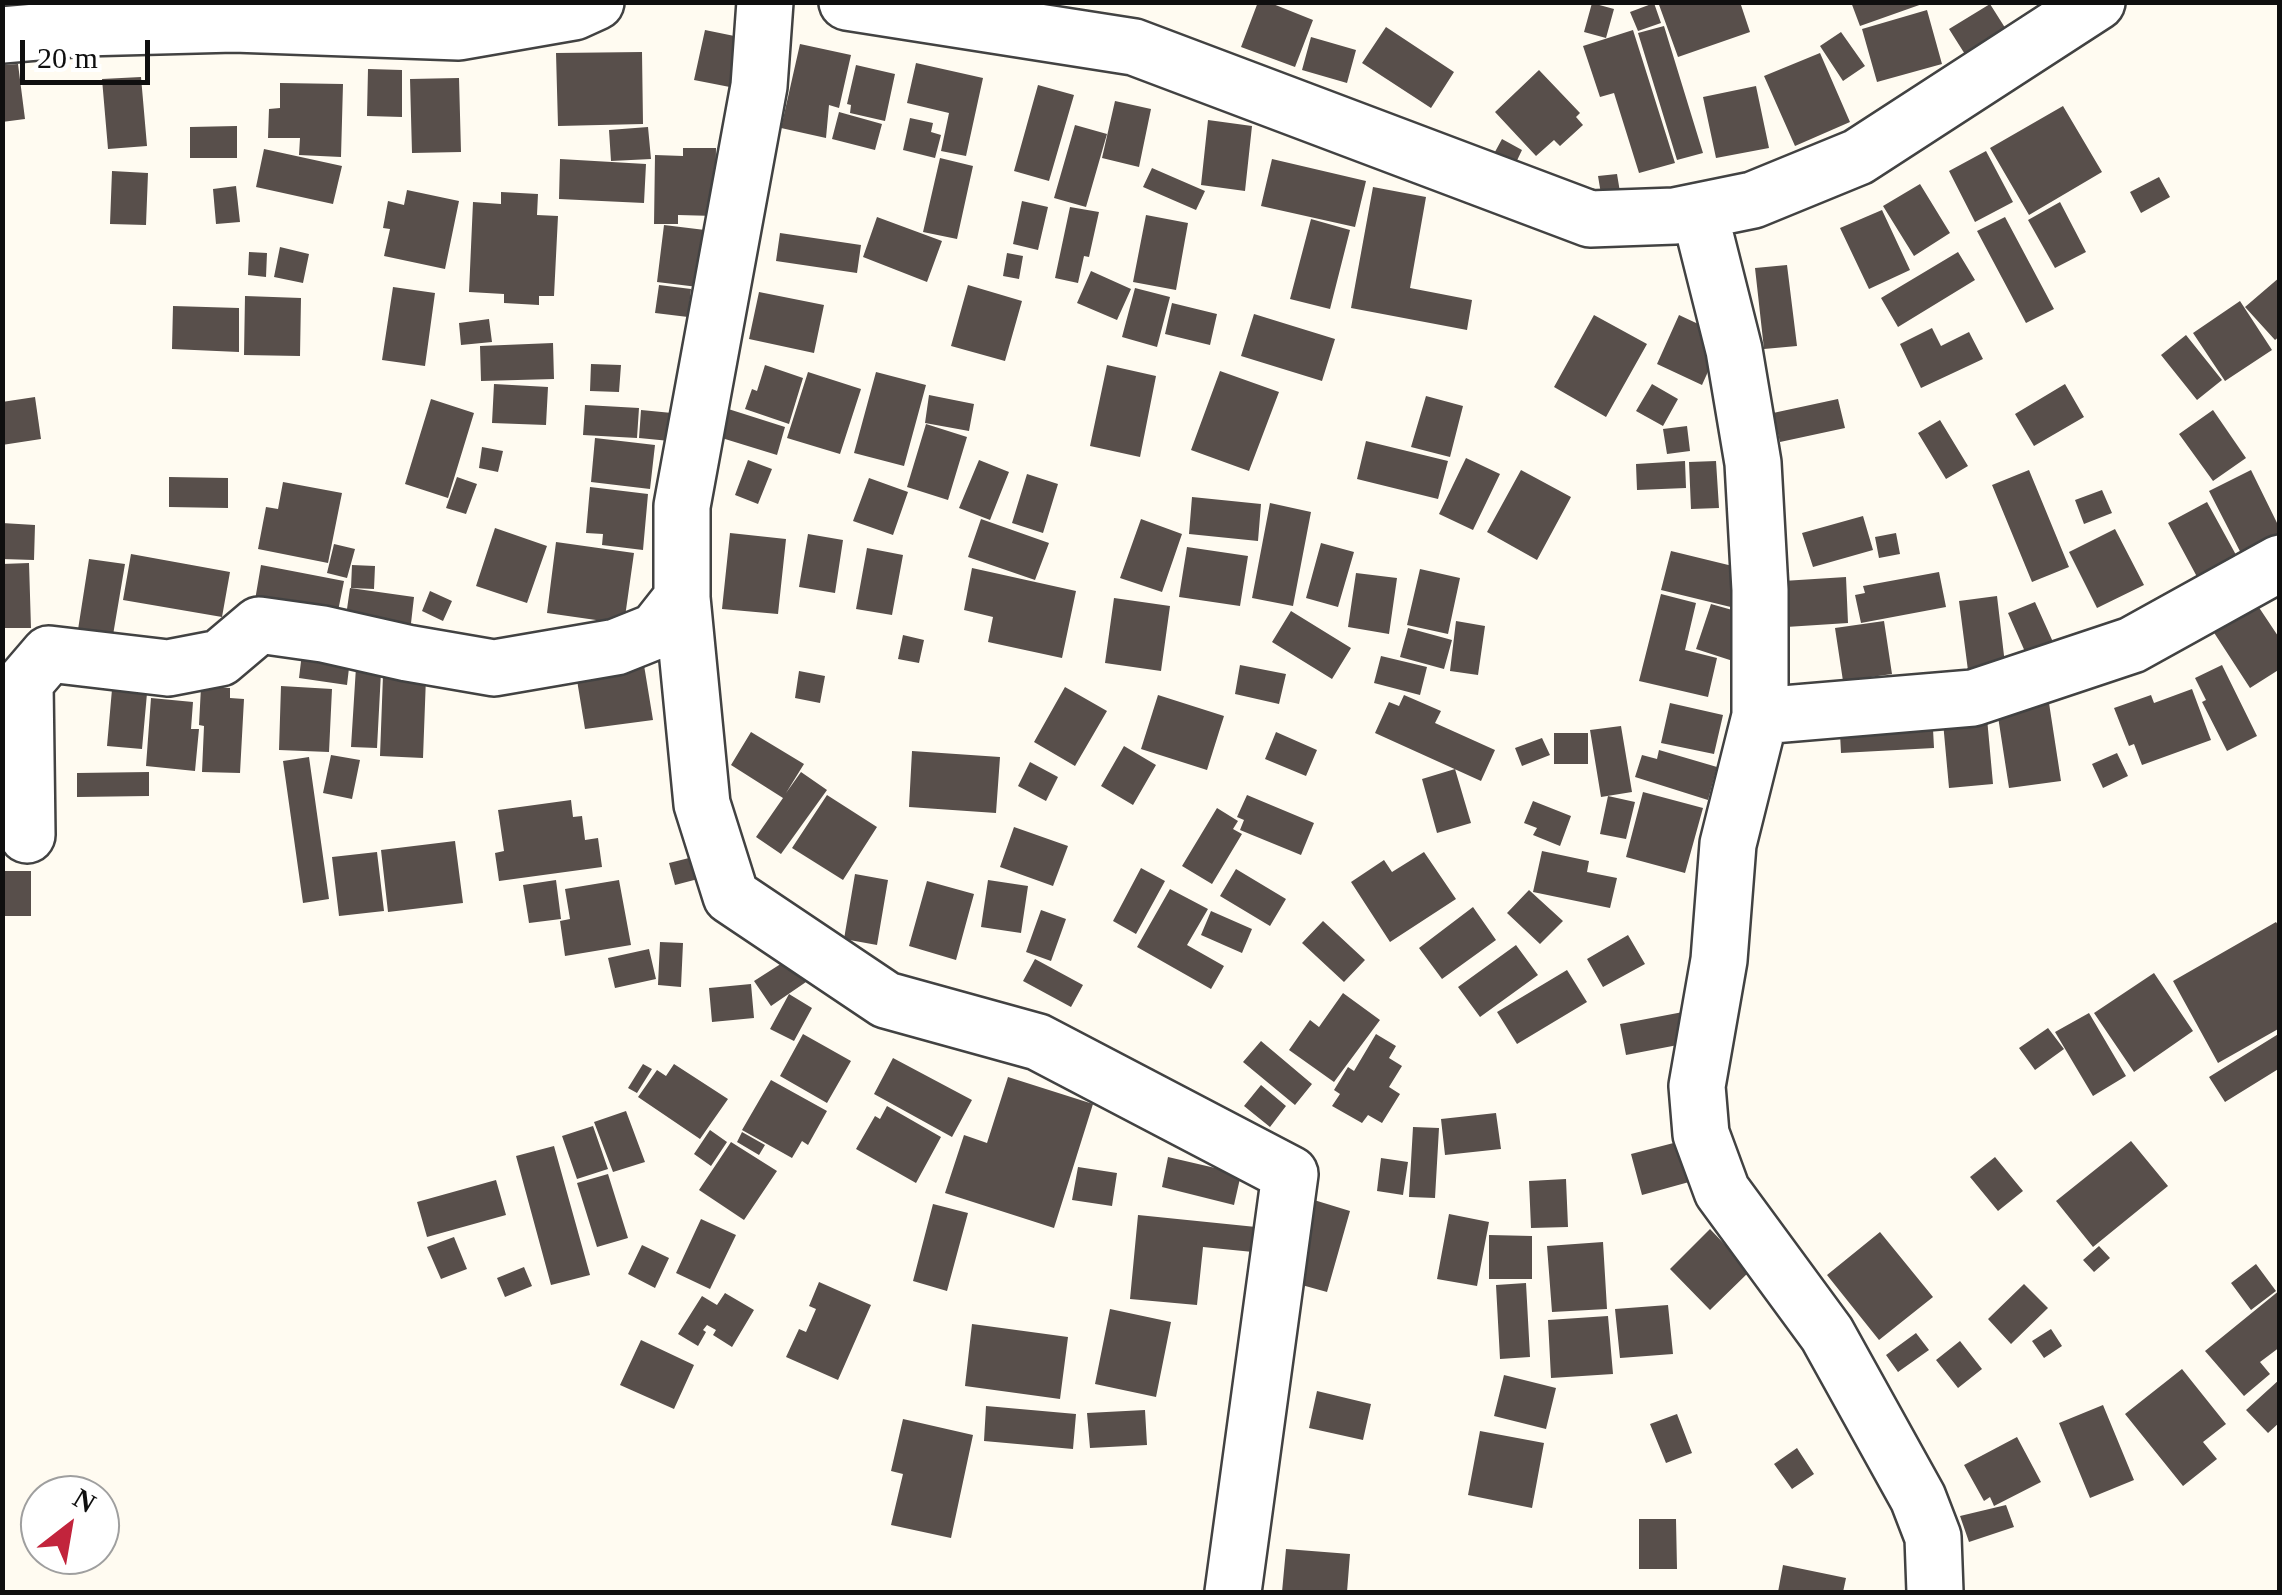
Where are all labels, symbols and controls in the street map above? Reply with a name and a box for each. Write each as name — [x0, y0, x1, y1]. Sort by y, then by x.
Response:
scale bar — [25, 20, 155, 82]
text: 20 m — [37, 41, 98, 74]
north arrow — [20, 1475, 120, 1575]
text: N — [68, 1482, 101, 1519]

